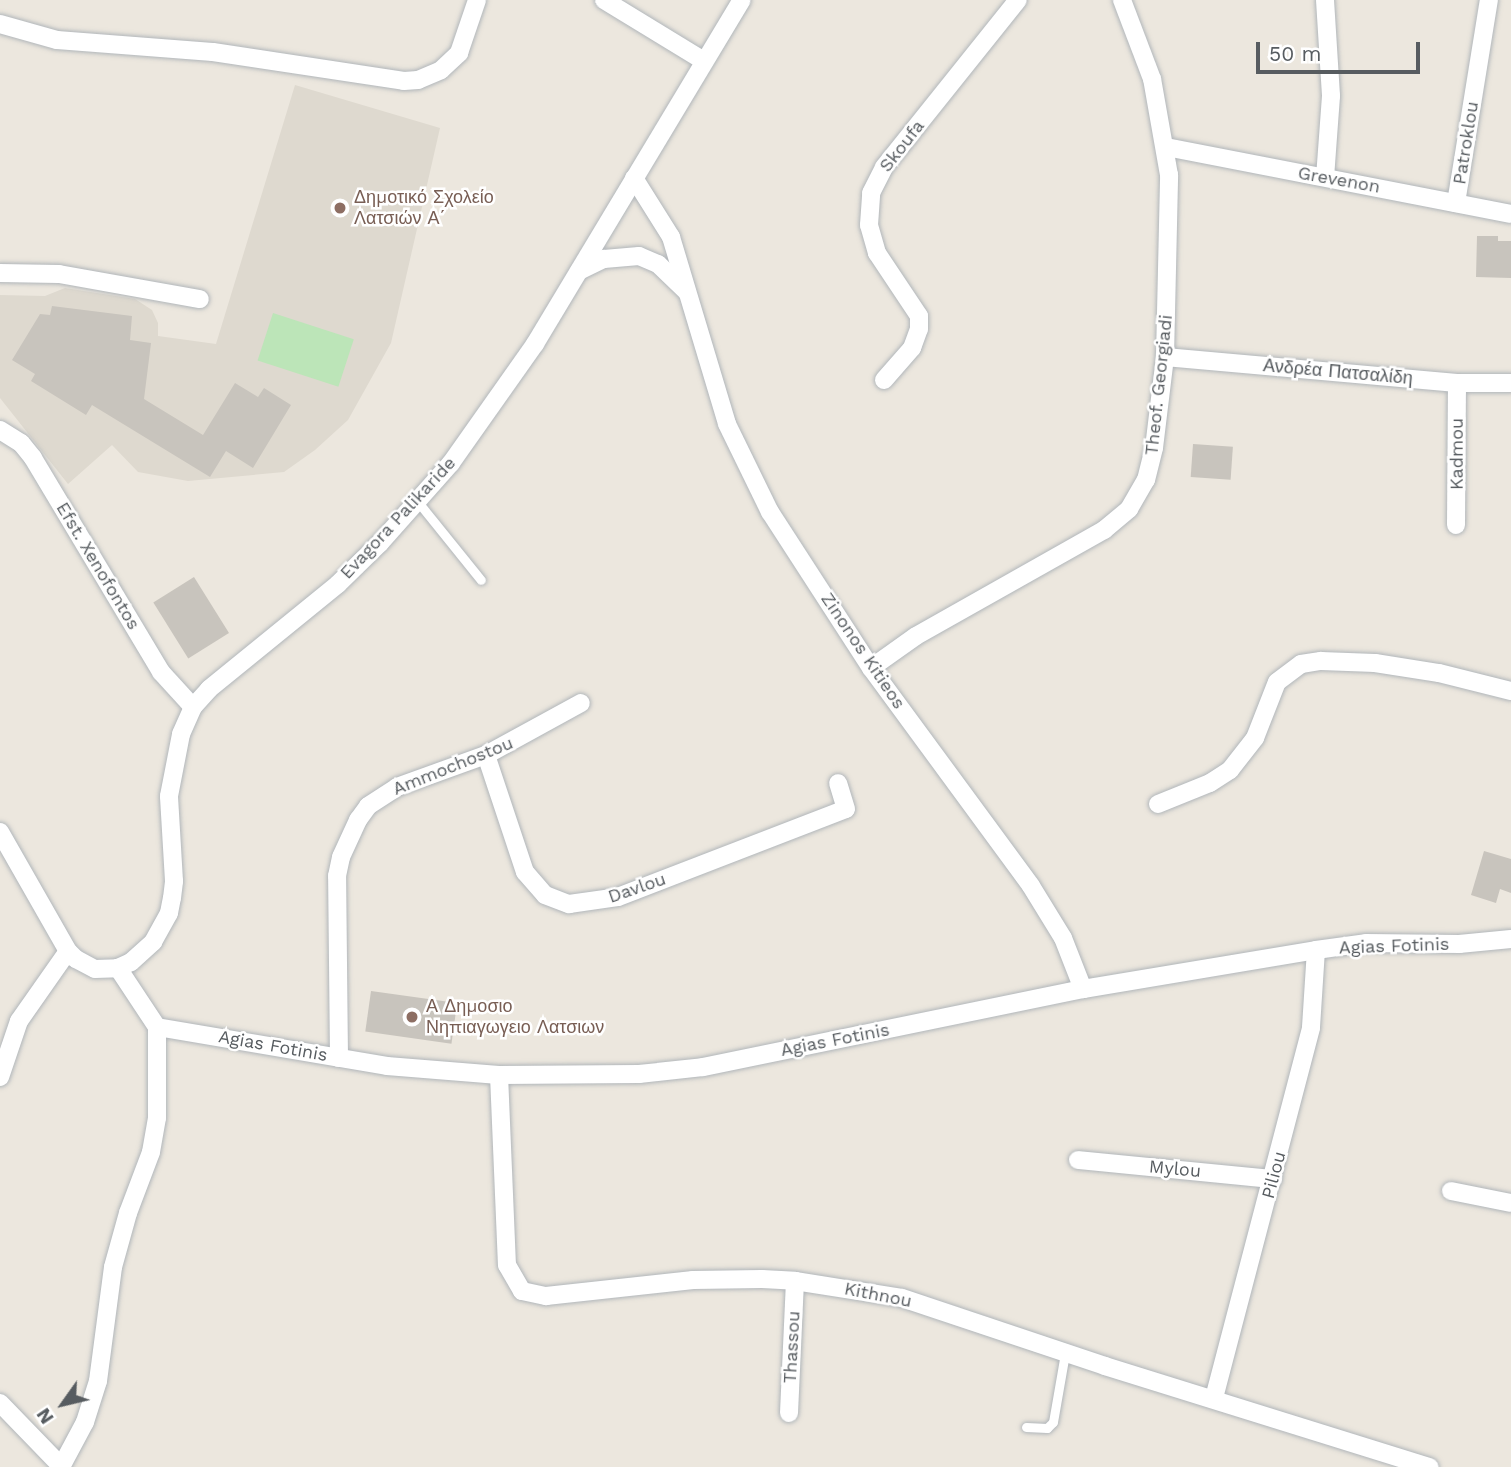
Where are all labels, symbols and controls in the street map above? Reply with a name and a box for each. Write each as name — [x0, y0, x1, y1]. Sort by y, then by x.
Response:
scale bar — [1259, 28, 1424, 72]
text: 50 m — [1269, 41, 1321, 66]
street label: Patroklou — [1449, 100, 1483, 186]
street label: Skoufa — [875, 116, 929, 176]
street label: Grevenon — [1296, 162, 1382, 198]
place label: Δημοτικό Σχολείο Λατσιών Α΄ — [354, 187, 494, 230]
marker: Δημοτικό Σχολείο Λατσιών Α΄ — [332, 200, 348, 216]
street label: Theof. Georgiadi — [1141, 314, 1177, 456]
street label: Ανδρέα Πατσαλίδη — [1262, 355, 1414, 389]
street label: Kadmou — [1446, 418, 1468, 490]
street label: Evagora Palikaride — [336, 452, 460, 584]
street label: Efst. Xenofontos — [51, 498, 145, 634]
street label: Zinonos Kitieos — [816, 589, 910, 713]
street label: Ammochostou — [390, 732, 516, 800]
street label: Davlou — [605, 868, 669, 908]
street label: Agias Fotinis — [1338, 933, 1450, 959]
place label: Α Δημοσιο Νηπιαγωγειο Λατσιων — [426, 996, 604, 1038]
marker: Α Δημοσιο Νηπιαγωγειο Λατσιων — [404, 1009, 420, 1025]
street label: Agias Fotinis — [779, 1019, 891, 1061]
street label: Agias Fotinis — [217, 1026, 329, 1066]
street label: Piliou — [1257, 1149, 1291, 1201]
street label: Mylou — [1148, 1156, 1202, 1182]
street label: Kithnou — [842, 1278, 914, 1312]
street label: Thassou — [779, 1310, 805, 1384]
north arrow — [28, 1369, 98, 1439]
text: N — [32, 1404, 59, 1428]

